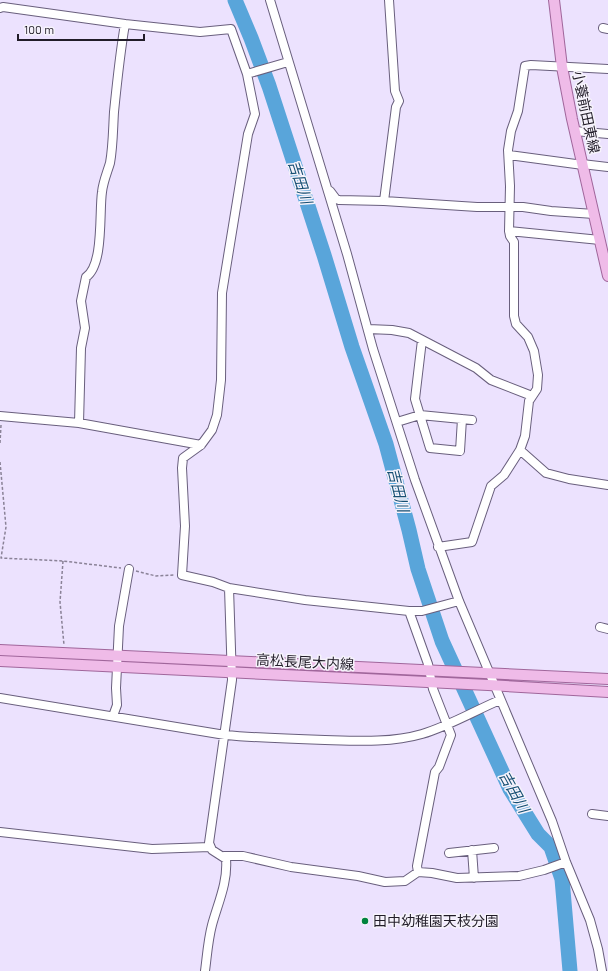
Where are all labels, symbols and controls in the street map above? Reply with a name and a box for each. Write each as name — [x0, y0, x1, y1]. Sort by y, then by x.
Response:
scale bar — [18, 16, 144, 42]
text: 100 m — [24, 22, 54, 36]
street label: 小蓑前田東線 — [569, 69, 604, 155]
water label: 吉田川 — [285, 158, 317, 208]
water label: 吉田川 — [385, 466, 414, 516]
street label: 高松長尾大内線 — [256, 650, 354, 673]
water label: 吉田川 — [496, 767, 535, 817]
place label: 田中幼稚園天枝分園 — [373, 912, 499, 929]
marker: 田中幼稚園天枝分園 — [360, 916, 370, 926]

